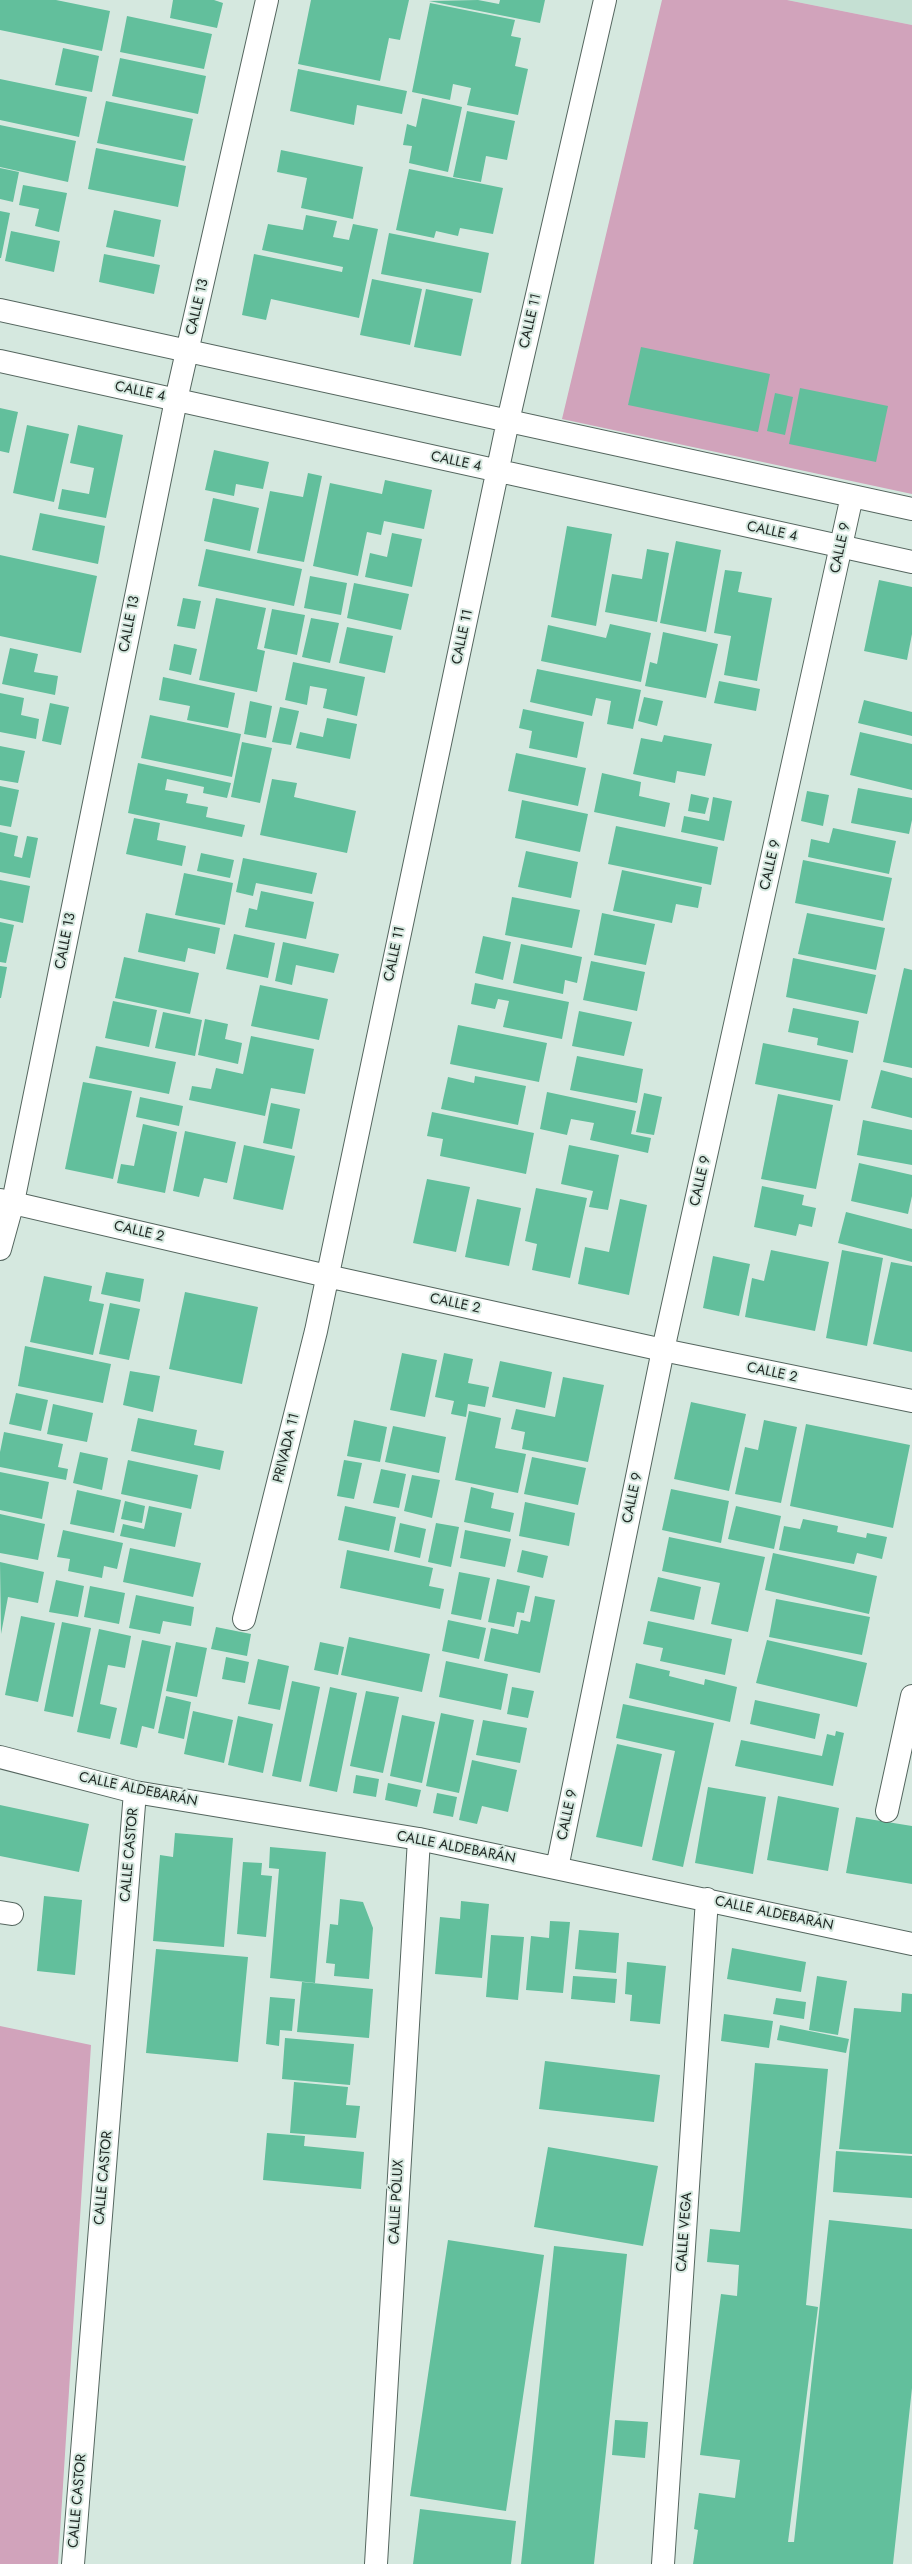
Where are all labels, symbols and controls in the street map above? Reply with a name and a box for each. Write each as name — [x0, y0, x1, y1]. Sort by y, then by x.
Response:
street label: CALLE 13 — [183, 277, 213, 337]
street label: CALLE 11 — [517, 292, 545, 350]
street label: CALLE 4 — [113, 378, 167, 406]
street label: CALLE 4 — [429, 448, 483, 476]
street label: CALLE 4 — [745, 518, 799, 546]
street label: CALLE 9 — [827, 521, 855, 575]
street label: CALLE 13 — [116, 594, 144, 654]
street label: CALLE 11 — [449, 608, 477, 666]
street label: CALLE 9 — [757, 838, 785, 892]
street label: CALLE 13 — [52, 911, 80, 971]
street label: CALLE 11 — [381, 925, 409, 983]
street label: CALLE 9 — [687, 1154, 715, 1208]
street label: CALLE 2 — [112, 1218, 166, 1246]
street label: CALLE 2 — [428, 1290, 482, 1318]
street label: CALLE 2 — [745, 1359, 799, 1387]
street label: PRIVADA 11 — [270, 1411, 304, 1485]
street label: CALLE 9 — [619, 1471, 647, 1525]
street label: CALLE ALDEBARÁN — [77, 1769, 199, 1811]
street label: CALLE 9 — [554, 1788, 582, 1842]
street label: CALLE CASTOR — [118, 1807, 142, 1903]
street label: CALLE ALDEBARÁN — [395, 1828, 517, 1868]
street label: CALLE ALDEBARÁN — [713, 1893, 835, 1935]
street label: CALLE CASTOR — [92, 2130, 116, 2226]
street label: CALLE PÓLUX — [386, 2159, 408, 2245]
street label: CALLE VEGA — [674, 2192, 696, 2272]
street label: CALLE CASTOR — [66, 2453, 90, 2549]

